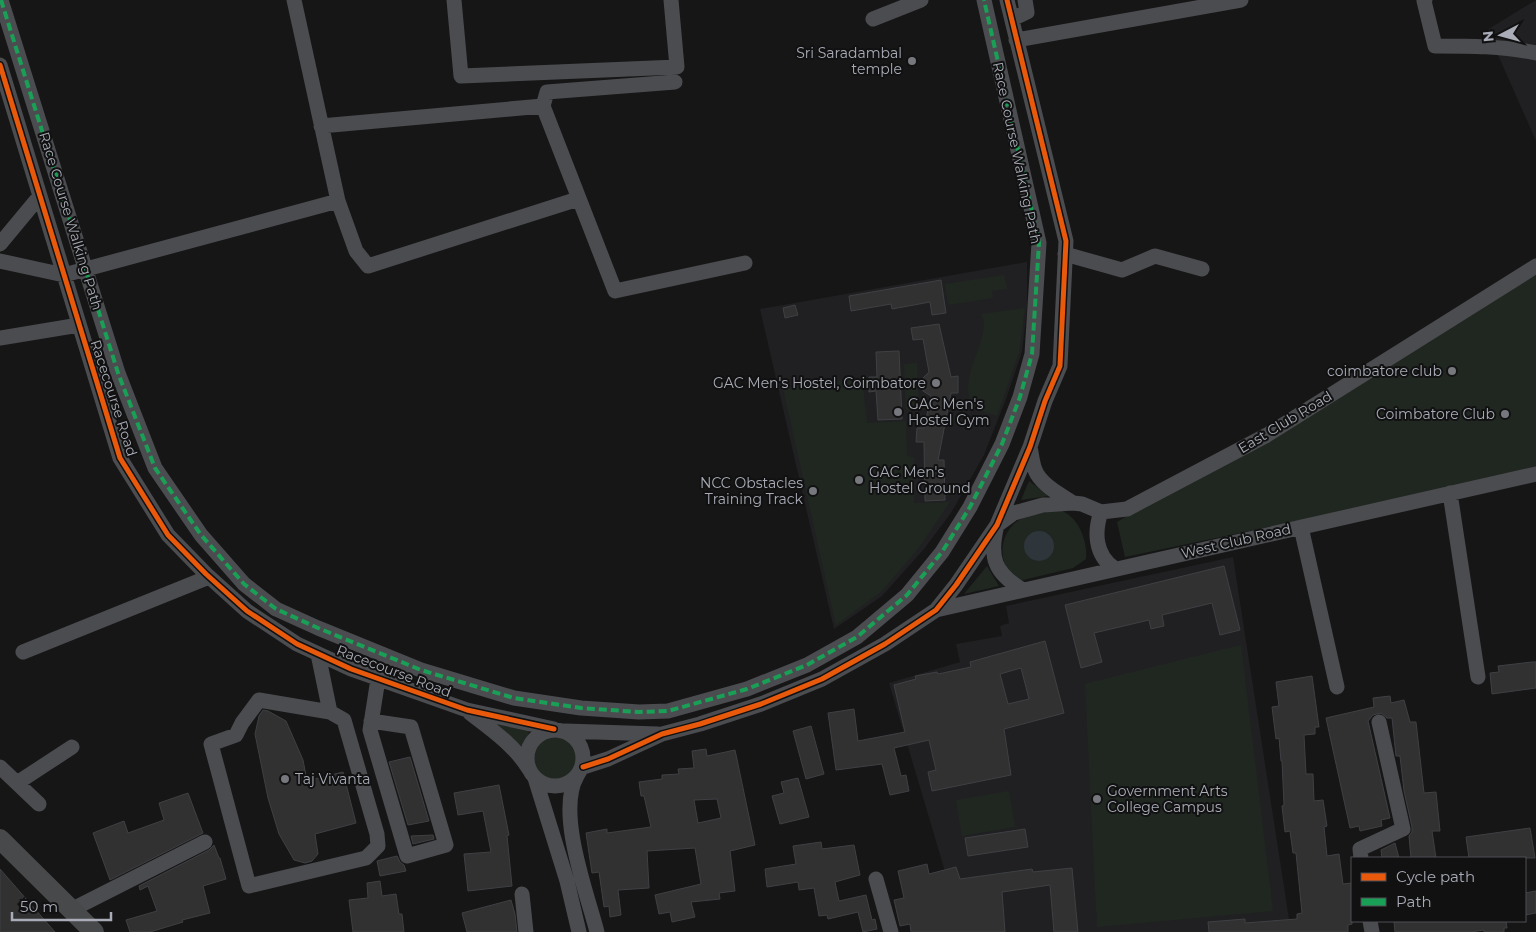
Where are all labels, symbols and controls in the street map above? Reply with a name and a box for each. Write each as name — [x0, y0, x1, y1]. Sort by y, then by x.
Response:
north arrow — [1476, 10, 1526, 60]
text: N — [1479, 30, 1498, 43]
place label: Sri Saradambal temple — [796, 44, 902, 78]
marker: Sri Saradambal temple — [906, 55, 918, 67]
street label: Race Course Walking Path — [989, 60, 1045, 246]
street label: Race Course Walking Path — [35, 130, 107, 312]
street label: Racecourse Road — [87, 337, 141, 459]
place label: coimbatore club — [1327, 362, 1442, 380]
marker: coimbatore club — [1446, 365, 1458, 377]
place label: GAC Men's Hostel, Coimbatore — [713, 374, 926, 392]
marker: GAC Men's Hostel, Coimbatore — [930, 377, 942, 389]
street label: East Club Road — [1235, 387, 1335, 457]
place label: GAC Men's Hostel Gym — [908, 395, 990, 429]
place label: Coimbatore Club — [1376, 405, 1495, 423]
marker: GAC Men's Hostel Gym — [892, 406, 904, 418]
marker: Coimbatore Club — [1499, 408, 1511, 420]
place label: GAC Men's Hostel Ground — [869, 463, 971, 497]
place label: NCC Obstacles Training Track — [700, 474, 804, 508]
marker: GAC Men's Hostel Ground — [853, 474, 865, 486]
marker: NCC Obstacles Training Track — [807, 485, 819, 497]
street label: West Club Road — [1179, 520, 1293, 562]
street label: Racecourse Road — [334, 641, 454, 701]
place label: Taj Vivanta — [295, 770, 370, 788]
marker: Taj Vivanta — [279, 773, 291, 785]
place label: Government Arts College Campus — [1107, 782, 1228, 816]
marker: Government Arts College Campus — [1091, 793, 1103, 805]
legend — [1351, 857, 1526, 922]
text: Cycle path — [1396, 867, 1475, 886]
scale bar — [12, 890, 111, 922]
text: Path — [1396, 892, 1432, 911]
text: 50 m — [20, 897, 58, 916]

